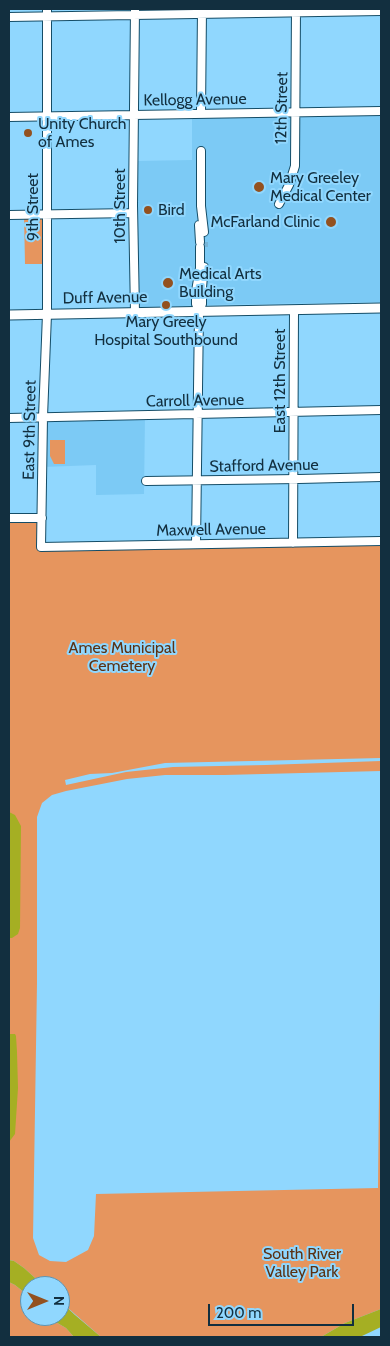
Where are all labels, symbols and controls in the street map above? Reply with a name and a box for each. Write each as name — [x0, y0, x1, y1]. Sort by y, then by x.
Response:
street label: 12th Street — [272, 72, 292, 144]
street label: Kellogg Avenue — [143, 90, 247, 110]
place label: Unity Church of Ames — [38, 114, 126, 152]
marker: Unity Church of Ames — [22, 127, 34, 139]
street label: 10th Street — [110, 168, 130, 244]
place label: Mary Greeley Medical Center — [270, 168, 371, 206]
street label: 9th Street — [23, 173, 43, 241]
marker: Mary Greeley Medical Center — [252, 180, 266, 194]
place label: Bird — [158, 200, 185, 220]
marker: Bird — [142, 204, 154, 216]
place label: McFarland Clinic — [210, 212, 320, 232]
marker: McFarland Clinic — [324, 215, 338, 229]
place label: Medical Arts Building — [179, 264, 262, 302]
marker: Medical Arts Building — [161, 276, 175, 290]
street label: Duff Avenue — [62, 288, 148, 308]
marker: Mary Greely Hospital Southbound — [160, 299, 172, 311]
place label: Mary Greely Hospital Southbound — [94, 312, 238, 350]
street label: East 12th Street — [270, 329, 290, 433]
street label: East 9th Street — [20, 380, 40, 480]
street label: Carroll Avenue — [146, 391, 244, 411]
street label: Stafford Avenue — [209, 455, 319, 477]
street label: Maxwell Avenue — [156, 519, 266, 541]
park label: Ames Municipal Cemetery — [69, 638, 175, 676]
park label: South River Valley Park — [263, 1244, 341, 1282]
north arrow — [20, 1276, 70, 1326]
scale bar — [210, 1294, 356, 1326]
text: N — [50, 1296, 68, 1306]
text: 200 m — [216, 1304, 261, 1322]

